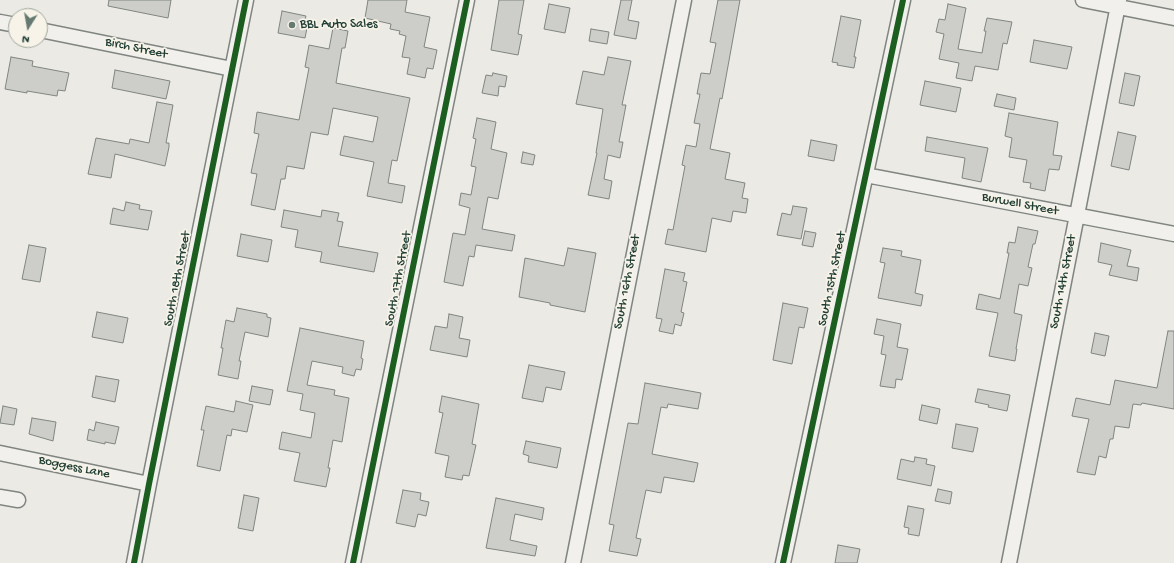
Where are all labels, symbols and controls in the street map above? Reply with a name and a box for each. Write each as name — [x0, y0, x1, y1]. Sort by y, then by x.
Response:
north arrow — [8, 8, 48, 48]
place label: BBL Auto Sales — [300, 17, 378, 33]
marker: BBL Auto Sales — [287, 20, 297, 30]
text: N — [21, 32, 31, 45]
street label: Birch Street — [103, 35, 169, 63]
street label: Burwell Street — [980, 190, 1060, 220]
street label: South 18th Street — [161, 230, 195, 328]
street label: South 17th Street — [382, 230, 416, 328]
street label: South 15th Street — [815, 230, 851, 328]
street label: South 16th Street — [611, 233, 645, 331]
street label: South 14th Street — [1047, 234, 1081, 330]
street label: Boggess Lane — [37, 453, 111, 483]

